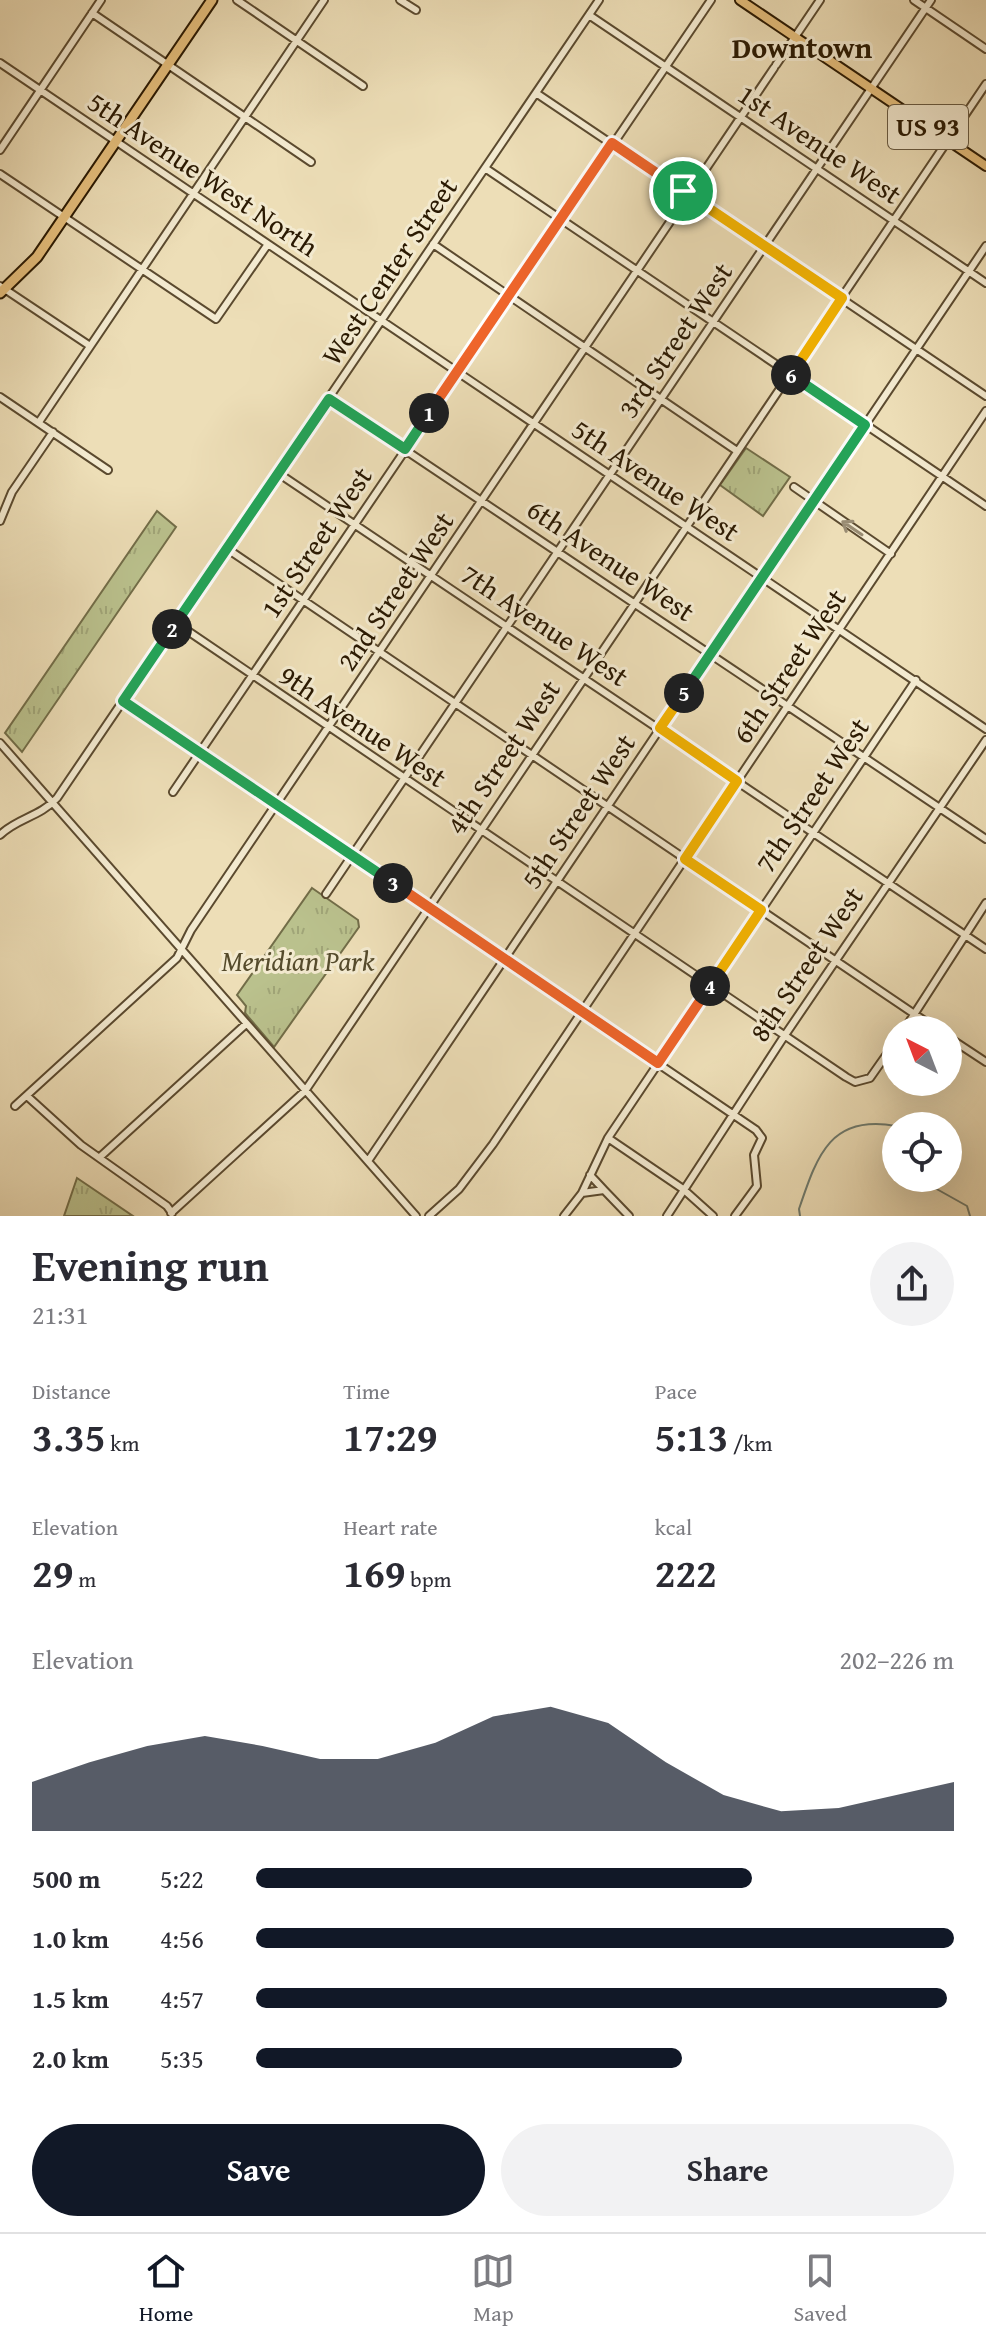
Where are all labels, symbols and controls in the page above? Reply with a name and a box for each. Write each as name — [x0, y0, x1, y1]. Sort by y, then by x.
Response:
district label: Downtown — [732, 25, 873, 69]
street label: 1st Avenue West — [730, 74, 910, 214]
street label: 5th Avenue West North — [80, 81, 327, 266]
road number: US 93 — [888, 105, 968, 149]
pin — [649, 157, 717, 225]
street label: West Center Street — [310, 169, 467, 373]
icon: arrive — [661, 169, 705, 213]
street label: 3rd Street West — [607, 254, 742, 426]
pin: 6 — [771, 355, 811, 395]
text: 6 — [785, 359, 797, 391]
pin: 1 — [409, 393, 449, 433]
text: 1 — [423, 397, 435, 429]
street label: 5th Avenue West — [564, 408, 748, 551]
street label: 1st Street West — [250, 458, 381, 626]
street label: 6th Avenue West — [519, 488, 703, 631]
street label: 2nd Street West — [326, 503, 463, 679]
one-way arrow — [842, 520, 864, 536]
street label: 7th Avenue West — [453, 553, 637, 696]
street label: 6th Street West — [722, 580, 856, 751]
pin: 2 — [152, 609, 192, 649]
text: 2 — [166, 613, 178, 645]
street label: 9th Avenue West — [271, 654, 455, 797]
street label: 4th Street West — [436, 671, 570, 842]
pin: 5 — [664, 673, 704, 713]
text: 5 — [678, 677, 690, 709]
street label: 7th Street West — [745, 709, 879, 880]
street label: 5th Street West — [511, 725, 645, 896]
pin: 3 — [373, 863, 413, 903]
text: 3 — [387, 867, 399, 899]
street label: 8th Street West — [739, 878, 873, 1049]
park label: Meridian Park — [221, 940, 375, 981]
pin: 4 — [690, 966, 730, 1006]
text: 4 — [704, 970, 716, 1002]
north arrow — [882, 1016, 962, 1096]
map controls — [882, 1016, 962, 1192]
button: locate — [882, 1112, 962, 1192]
text: Evening run — [32, 1233, 269, 1297]
button: share — [870, 1242, 954, 1326]
text: 21:31 — [32, 1295, 88, 1334]
text: Distance — [32, 1375, 111, 1407]
text: Time — [343, 1375, 390, 1407]
text: Pace — [655, 1375, 697, 1407]
text: 3.35 — [32, 1407, 105, 1466]
text: 17:29 — [343, 1407, 438, 1466]
text: 5:13 — [655, 1407, 728, 1466]
text: km — [105, 1427, 139, 1459]
text: /km — [728, 1427, 773, 1459]
text: Elevation — [32, 1511, 118, 1543]
text: Heart rate — [343, 1511, 438, 1543]
text: kcal — [655, 1511, 692, 1543]
text: 29 — [32, 1543, 73, 1602]
text: 169 — [343, 1543, 406, 1602]
text: 222 — [655, 1543, 717, 1602]
text: m — [73, 1563, 96, 1595]
text: bpm — [406, 1563, 452, 1595]
text: Elevation — [32, 1640, 134, 1679]
text: 202–226 m — [840, 1640, 954, 1679]
text: 500 m — [32, 1859, 100, 1898]
text: 5:22 — [160, 1859, 204, 1898]
text: 1.0 km — [32, 1919, 109, 1958]
text: 4:56 — [160, 1919, 204, 1958]
text: 1.5 km — [32, 1979, 109, 2018]
text: 4:57 — [160, 1979, 204, 2018]
text: 2.0 km — [32, 2039, 109, 2078]
text: 5:35 — [160, 2039, 204, 2078]
button: Save — [32, 2124, 485, 2216]
button: Share — [501, 2124, 954, 2216]
tab: Home — [139, 2249, 193, 2329]
tab: Map — [471, 2249, 515, 2329]
tab: Saved — [794, 2249, 847, 2329]

